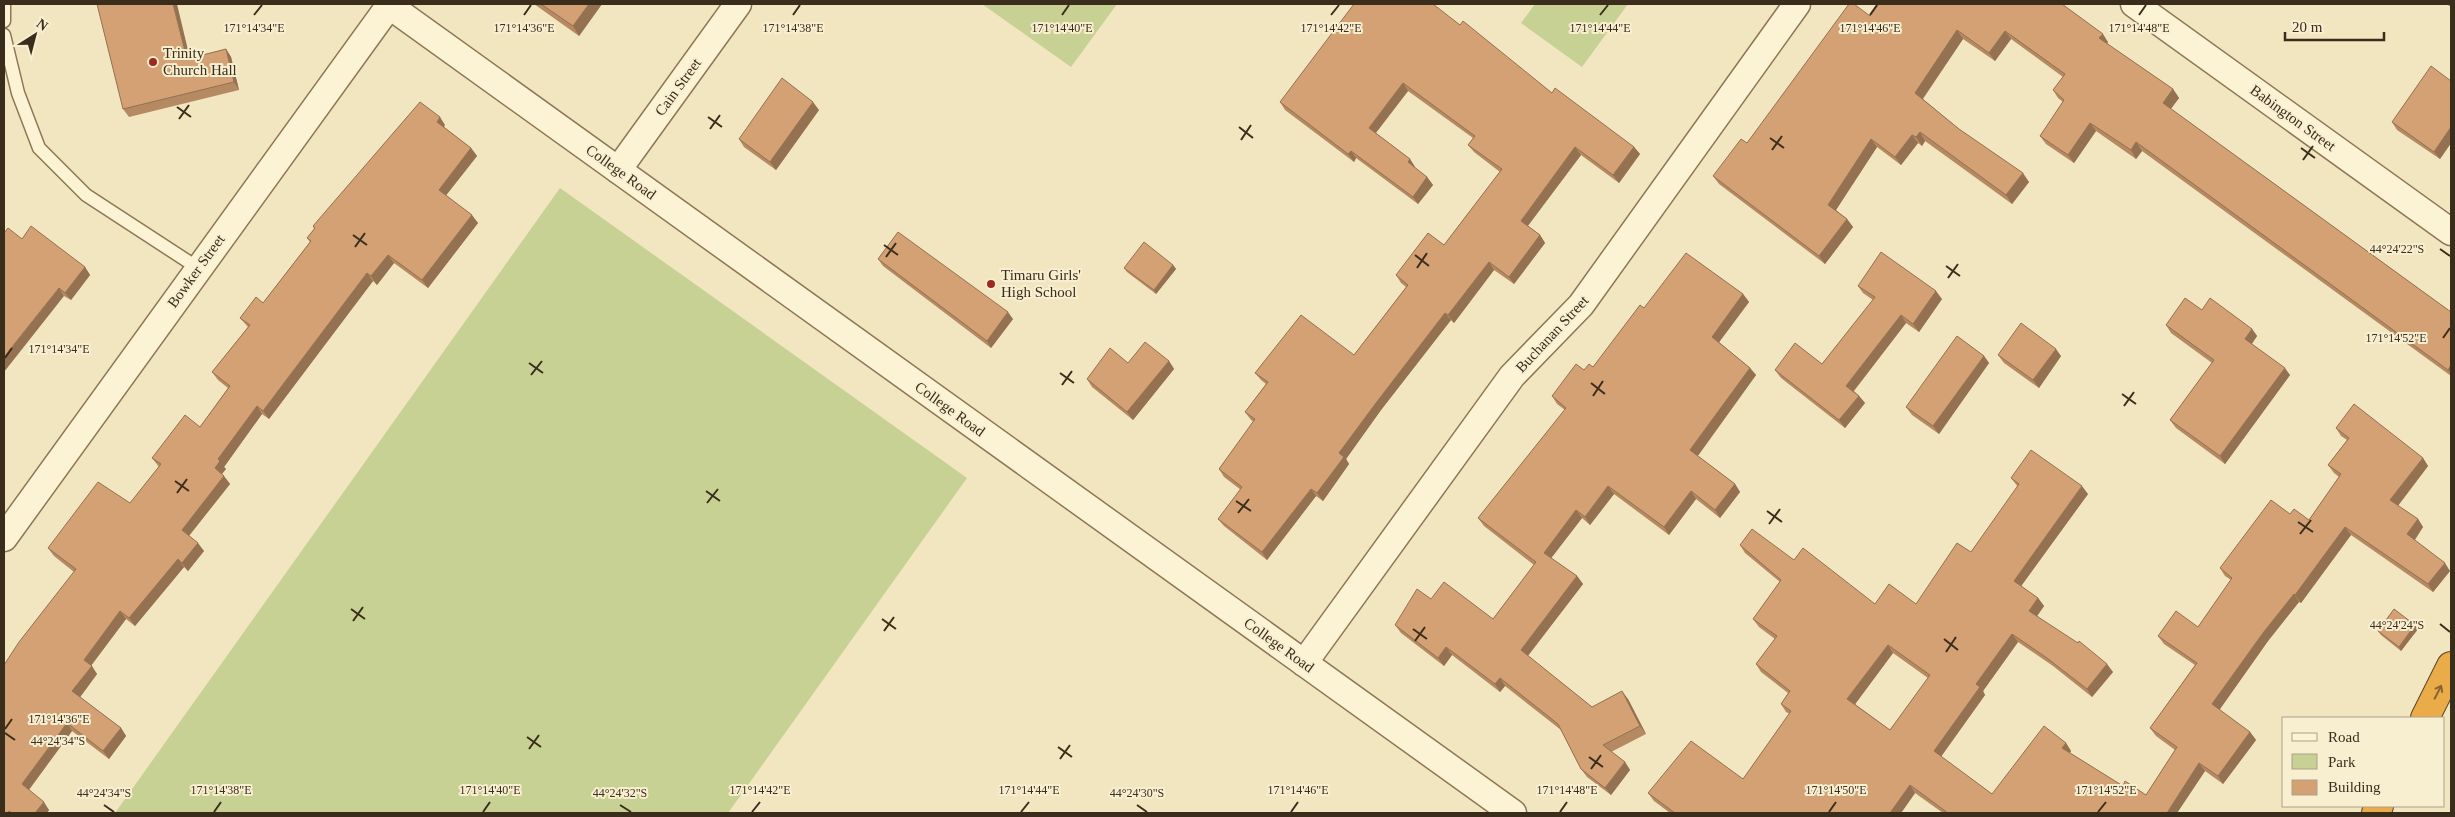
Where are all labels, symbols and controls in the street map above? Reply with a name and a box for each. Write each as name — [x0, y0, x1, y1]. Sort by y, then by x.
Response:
north arrow — [10, 10, 60, 60]
scale bar — [2285, 10, 2384, 42]
text: N — [34, 16, 51, 34]
text: 20 m — [2292, 19, 2323, 35]
text: 171°14'34"E — [223, 21, 285, 35]
text: 171°14'36"E — [493, 21, 555, 35]
text: 171°14'38"E — [762, 21, 824, 35]
text: 171°14'40"E — [1031, 21, 1093, 35]
text: 171°14'42"E — [1300, 21, 1362, 35]
text: 171°14'44"E — [1569, 21, 1631, 35]
text: 171°14'46"E — [1839, 21, 1901, 35]
text: 171°14'48"E — [2108, 21, 2170, 35]
place label: Trinity Church Hall — [163, 45, 237, 78]
street label: Cain Street — [652, 54, 705, 119]
marker: Trinity Church Hall — [147, 56, 159, 68]
street label: Babington Street — [2247, 82, 2339, 155]
street label: College Road — [583, 141, 659, 203]
street label: Bowker Street — [164, 231, 228, 311]
text: 44°24'22"S — [2370, 242, 2424, 256]
place label: Timaru Girls' High School — [1001, 267, 1081, 300]
marker: Timaru Girls' High School — [985, 278, 997, 290]
street label: Buchanan Street — [1512, 292, 1592, 376]
text: 171°14'52"E — [2365, 331, 2427, 345]
text: 171°14'34"E — [28, 342, 90, 356]
street label: College Road — [912, 378, 988, 440]
street label: College Road — [1241, 614, 1317, 676]
text: 44°24'24"S — [2370, 618, 2424, 632]
one-way arrow — [2433, 685, 2443, 700]
text: 171°14'36"E — [28, 712, 90, 726]
legend — [2282, 717, 2445, 807]
text: Road — [2328, 729, 2360, 745]
text: 44°24'34"S — [31, 734, 85, 748]
text: Park — [2328, 754, 2356, 770]
text: Building — [2328, 779, 2381, 795]
text: 171°14'38"E — [190, 783, 252, 797]
text: 171°14'40"E — [459, 783, 521, 797]
text: 171°14'42"E — [729, 783, 791, 797]
text: 171°14'44"E — [998, 783, 1060, 797]
text: 171°14'46"E — [1267, 783, 1329, 797]
text: 171°14'48"E — [1536, 783, 1598, 797]
text: 171°14'50"E — [1805, 783, 1867, 797]
text: 171°14'52"E — [2075, 783, 2137, 797]
text: 44°24'34"S — [77, 786, 131, 800]
text: 44°24'32"S — [593, 786, 647, 800]
text: 44°24'30"S — [1110, 786, 1164, 800]

